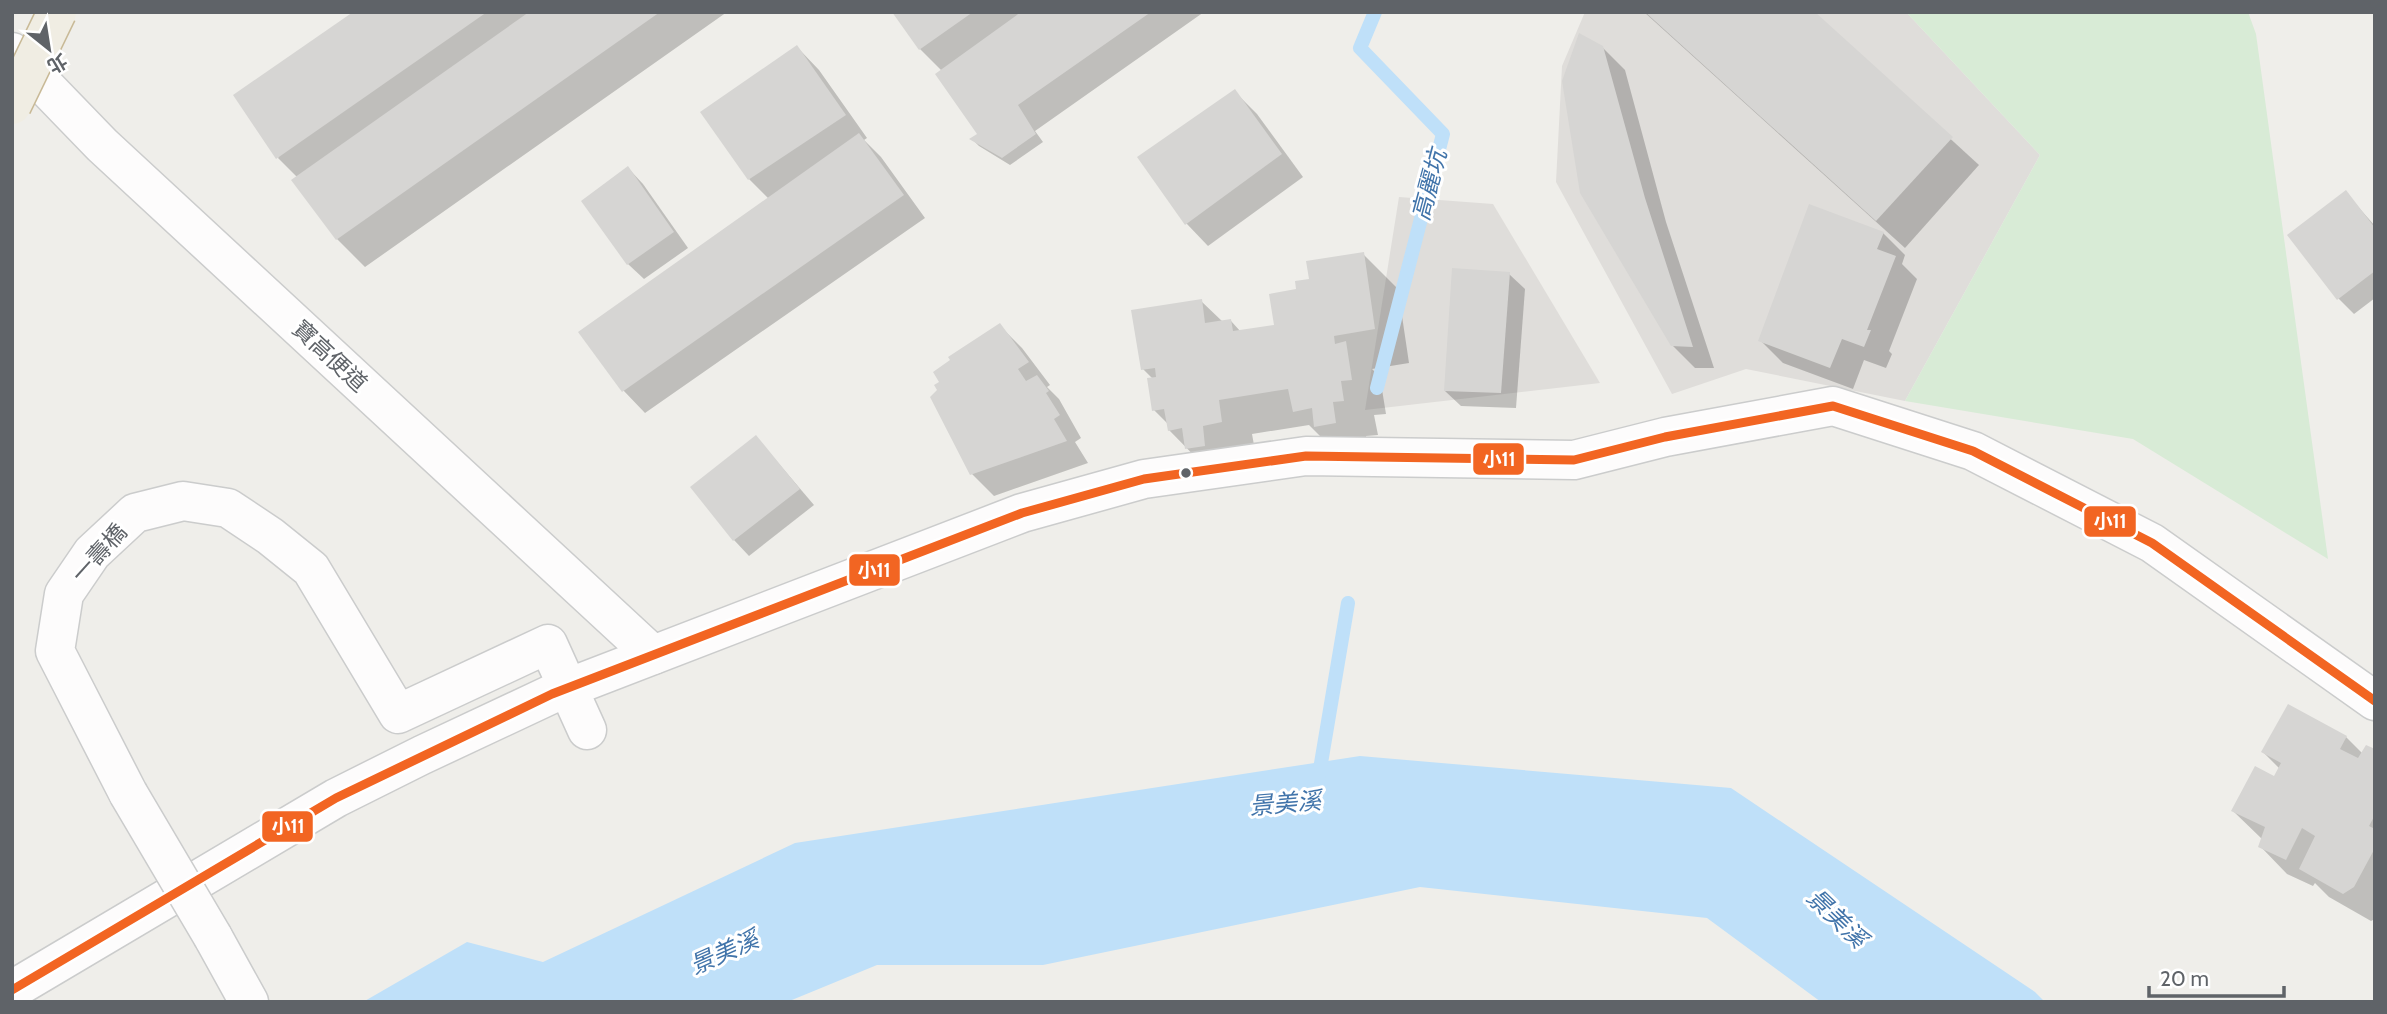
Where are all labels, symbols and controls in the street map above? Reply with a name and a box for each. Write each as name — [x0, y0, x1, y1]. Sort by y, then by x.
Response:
north arrow — [14, 14, 84, 84]
text: 北 — [43, 49, 71, 78]
water label: 高麗坑 — [1406, 144, 1453, 224]
street label: 寶高便道 — [287, 314, 373, 398]
line badge: 小11 — [1472, 442, 1525, 476]
text: 小11 — [1482, 448, 1516, 471]
unlabelled marker — [1179, 466, 1193, 480]
line badge: 小11 — [2083, 505, 2137, 538]
text: 小11 — [2093, 510, 2127, 533]
street label: 一壽橋 — [66, 518, 132, 588]
line badge: 小11 — [848, 553, 901, 587]
text: 小11 — [857, 559, 891, 582]
water label: 景美溪 — [1248, 785, 1325, 821]
line badge: 小11 — [261, 810, 314, 843]
text: 小11 — [271, 815, 305, 838]
water label: 景美溪 — [1801, 883, 1875, 956]
water label: 景美溪 — [685, 923, 766, 980]
scale bar — [2149, 954, 2284, 998]
text: 20 m — [2160, 966, 2209, 991]

